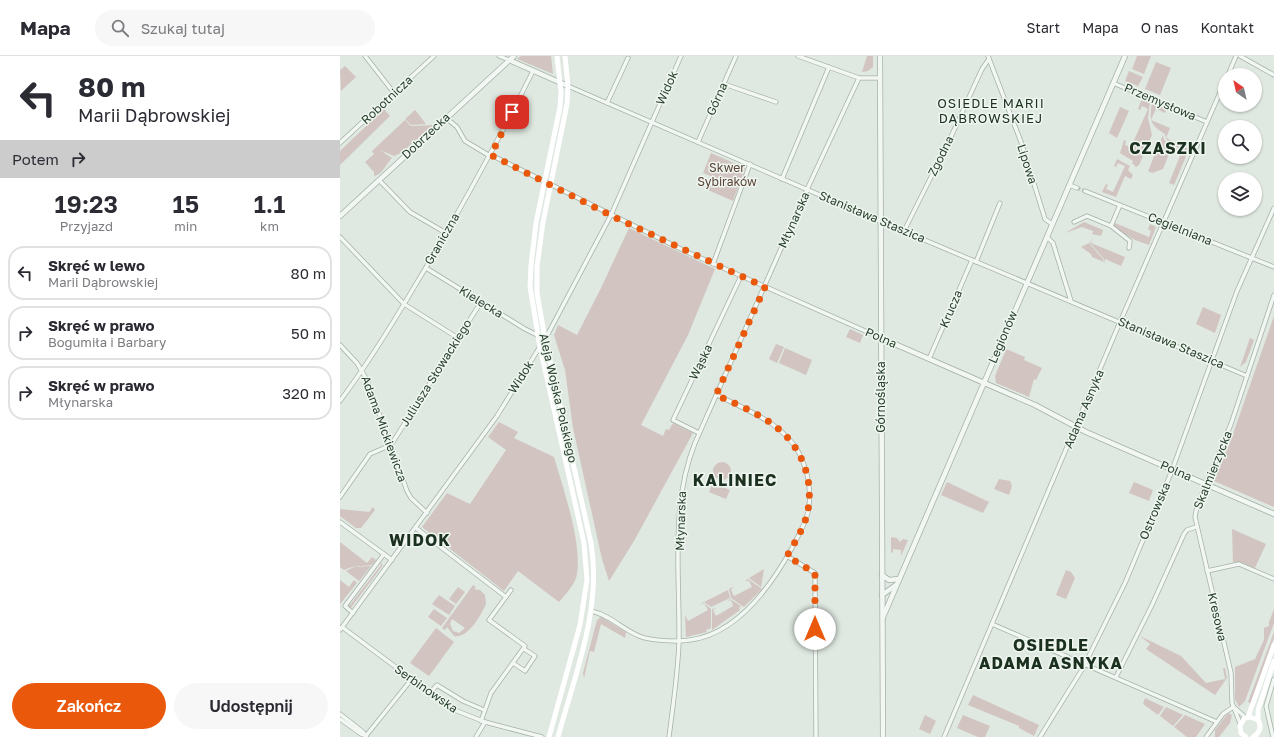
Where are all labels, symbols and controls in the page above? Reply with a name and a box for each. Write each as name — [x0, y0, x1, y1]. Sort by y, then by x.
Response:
search box — [95, 10, 375, 46]
text: Mapa — [20, 16, 71, 39]
icon: search — [109, 17, 131, 39]
text: Szukaj tutaj — [141, 19, 225, 37]
text: Start — [1027, 19, 1060, 36]
text: Mapa — [1082, 19, 1119, 36]
text: O nas — [1141, 19, 1178, 36]
text: Kontakt — [1200, 19, 1254, 36]
street label: Widok — [652, 68, 681, 107]
north arrow — [1218, 68, 1262, 112]
map controls — [1218, 68, 1262, 216]
text: 80 m — [78, 70, 146, 103]
icon: left — [12, 72, 64, 124]
street label: Robotnicza — [358, 72, 415, 127]
street label: Górna — [703, 80, 730, 118]
street label: Przemysłowa — [1122, 80, 1198, 123]
pin — [495, 95, 529, 129]
district label: OSIEDLE MARII DĄBROWSKIEJ — [937, 95, 1045, 126]
icon: arrive — [501, 101, 523, 123]
text: Marii Dąbrowskiej — [78, 104, 231, 126]
street label: Dobrzecka — [398, 109, 453, 162]
button: search — [1218, 120, 1262, 164]
street label: Zgodna — [924, 133, 957, 178]
district label: CZASZKI — [1129, 138, 1207, 158]
street label: Lipowa — [1014, 142, 1041, 186]
icon: right — [67, 148, 89, 170]
text: Potem — [12, 150, 59, 168]
park label: Skwer Sybiraków — [697, 160, 757, 189]
button: layers — [1218, 172, 1262, 216]
street label: Stanisława Staszica — [817, 187, 928, 246]
text: 19:23 — [55, 189, 118, 218]
text: 15 — [173, 189, 199, 218]
text: 1.1 — [254, 189, 285, 218]
street label: Młynarska — [774, 189, 813, 250]
street label: Cegielniana — [1146, 209, 1215, 248]
street label: Graniczna — [421, 210, 462, 267]
text: Przyjazd — [60, 218, 113, 234]
text: min — [174, 218, 197, 234]
text: km — [260, 218, 279, 234]
text: Skręć w lewo — [48, 256, 145, 274]
icon: left — [14, 262, 36, 284]
text: 80 m — [291, 264, 326, 282]
text: Marii Dąbrowskiej — [48, 274, 158, 290]
street label: Kielecka — [456, 282, 506, 321]
street label: Krucza — [936, 288, 965, 330]
street label: Legionów — [985, 308, 1020, 365]
street label: Stanisława Staszica — [1116, 313, 1227, 372]
text: Skręć w prawo — [48, 316, 155, 334]
street label: Juliusza Słowackiego — [396, 316, 475, 429]
icon: right — [14, 322, 36, 344]
text: 50 m — [291, 324, 326, 342]
street label: Polna — [863, 324, 899, 351]
street label: Aleja Wojska Polskiego — [536, 332, 581, 464]
text: Bogumiła i Barbary — [48, 334, 166, 350]
street label: Wąska — [686, 342, 716, 382]
street label: Widok — [505, 357, 537, 396]
street label: Górnośląska — [873, 361, 888, 433]
street label: Adama Asnyka — [1060, 367, 1107, 450]
street label: Adama Mickiewicza — [358, 374, 411, 484]
text: Skręć w prawo — [48, 376, 155, 394]
icon: right — [14, 382, 36, 404]
text: 320 m — [282, 384, 326, 402]
text: Młynarska — [48, 394, 113, 410]
street label: Skalmierzycka — [1190, 428, 1235, 511]
street label: Polna — [1158, 457, 1194, 484]
district label: KALINIEC — [693, 470, 777, 490]
street label: Ostrowska — [1136, 480, 1173, 542]
street label: Młynarska — [672, 491, 689, 551]
district label: WIDOK — [389, 530, 451, 550]
street label: Kresowa — [1205, 591, 1230, 643]
position arrow — [794, 608, 836, 650]
district label: OSIEDLE ADAMA ASNYKA — [979, 635, 1123, 673]
street label: Serbinowska — [392, 661, 461, 716]
button: Zakończ — [12, 683, 166, 729]
button: Udostępnij — [174, 683, 328, 729]

